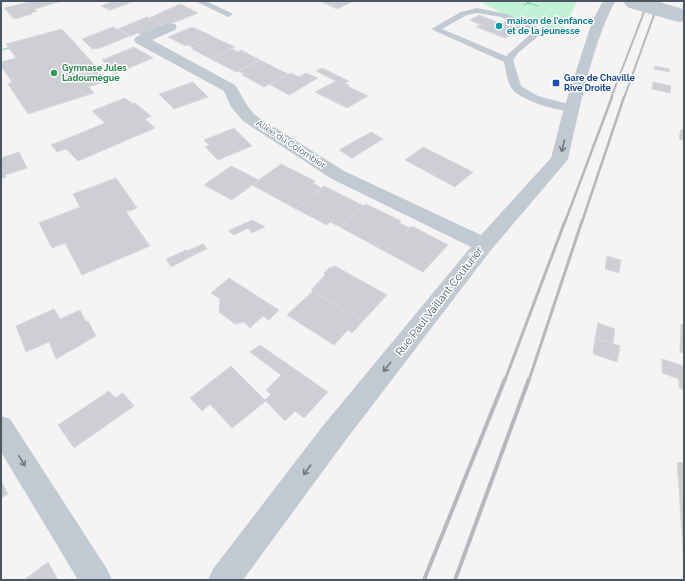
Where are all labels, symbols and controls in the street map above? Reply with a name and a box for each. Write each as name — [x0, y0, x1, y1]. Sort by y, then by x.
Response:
place label: maison de l'enfance et de la jeunesse — [507, 16, 594, 36]
marker: maison de l'enfance et de la jeunesse — [494, 21, 504, 31]
place label: Gymnase Jules Ladoumègue — [62, 63, 127, 83]
marker: Gymnase Jules Ladoumègue — [49, 68, 59, 78]
place label: Gare de Chaville Rive Droite — [564, 73, 636, 93]
marker: Gare de Chaville Rive Droite — [551, 78, 561, 88]
street label: Allée du Colombier — [254, 118, 328, 171]
one-way arrow — [558, 139, 566, 152]
street label: Rue Paul Vaillant Couturier — [393, 244, 486, 358]
one-way arrow — [383, 362, 392, 373]
one-way arrow — [18, 455, 26, 467]
one-way arrow — [303, 464, 312, 475]

